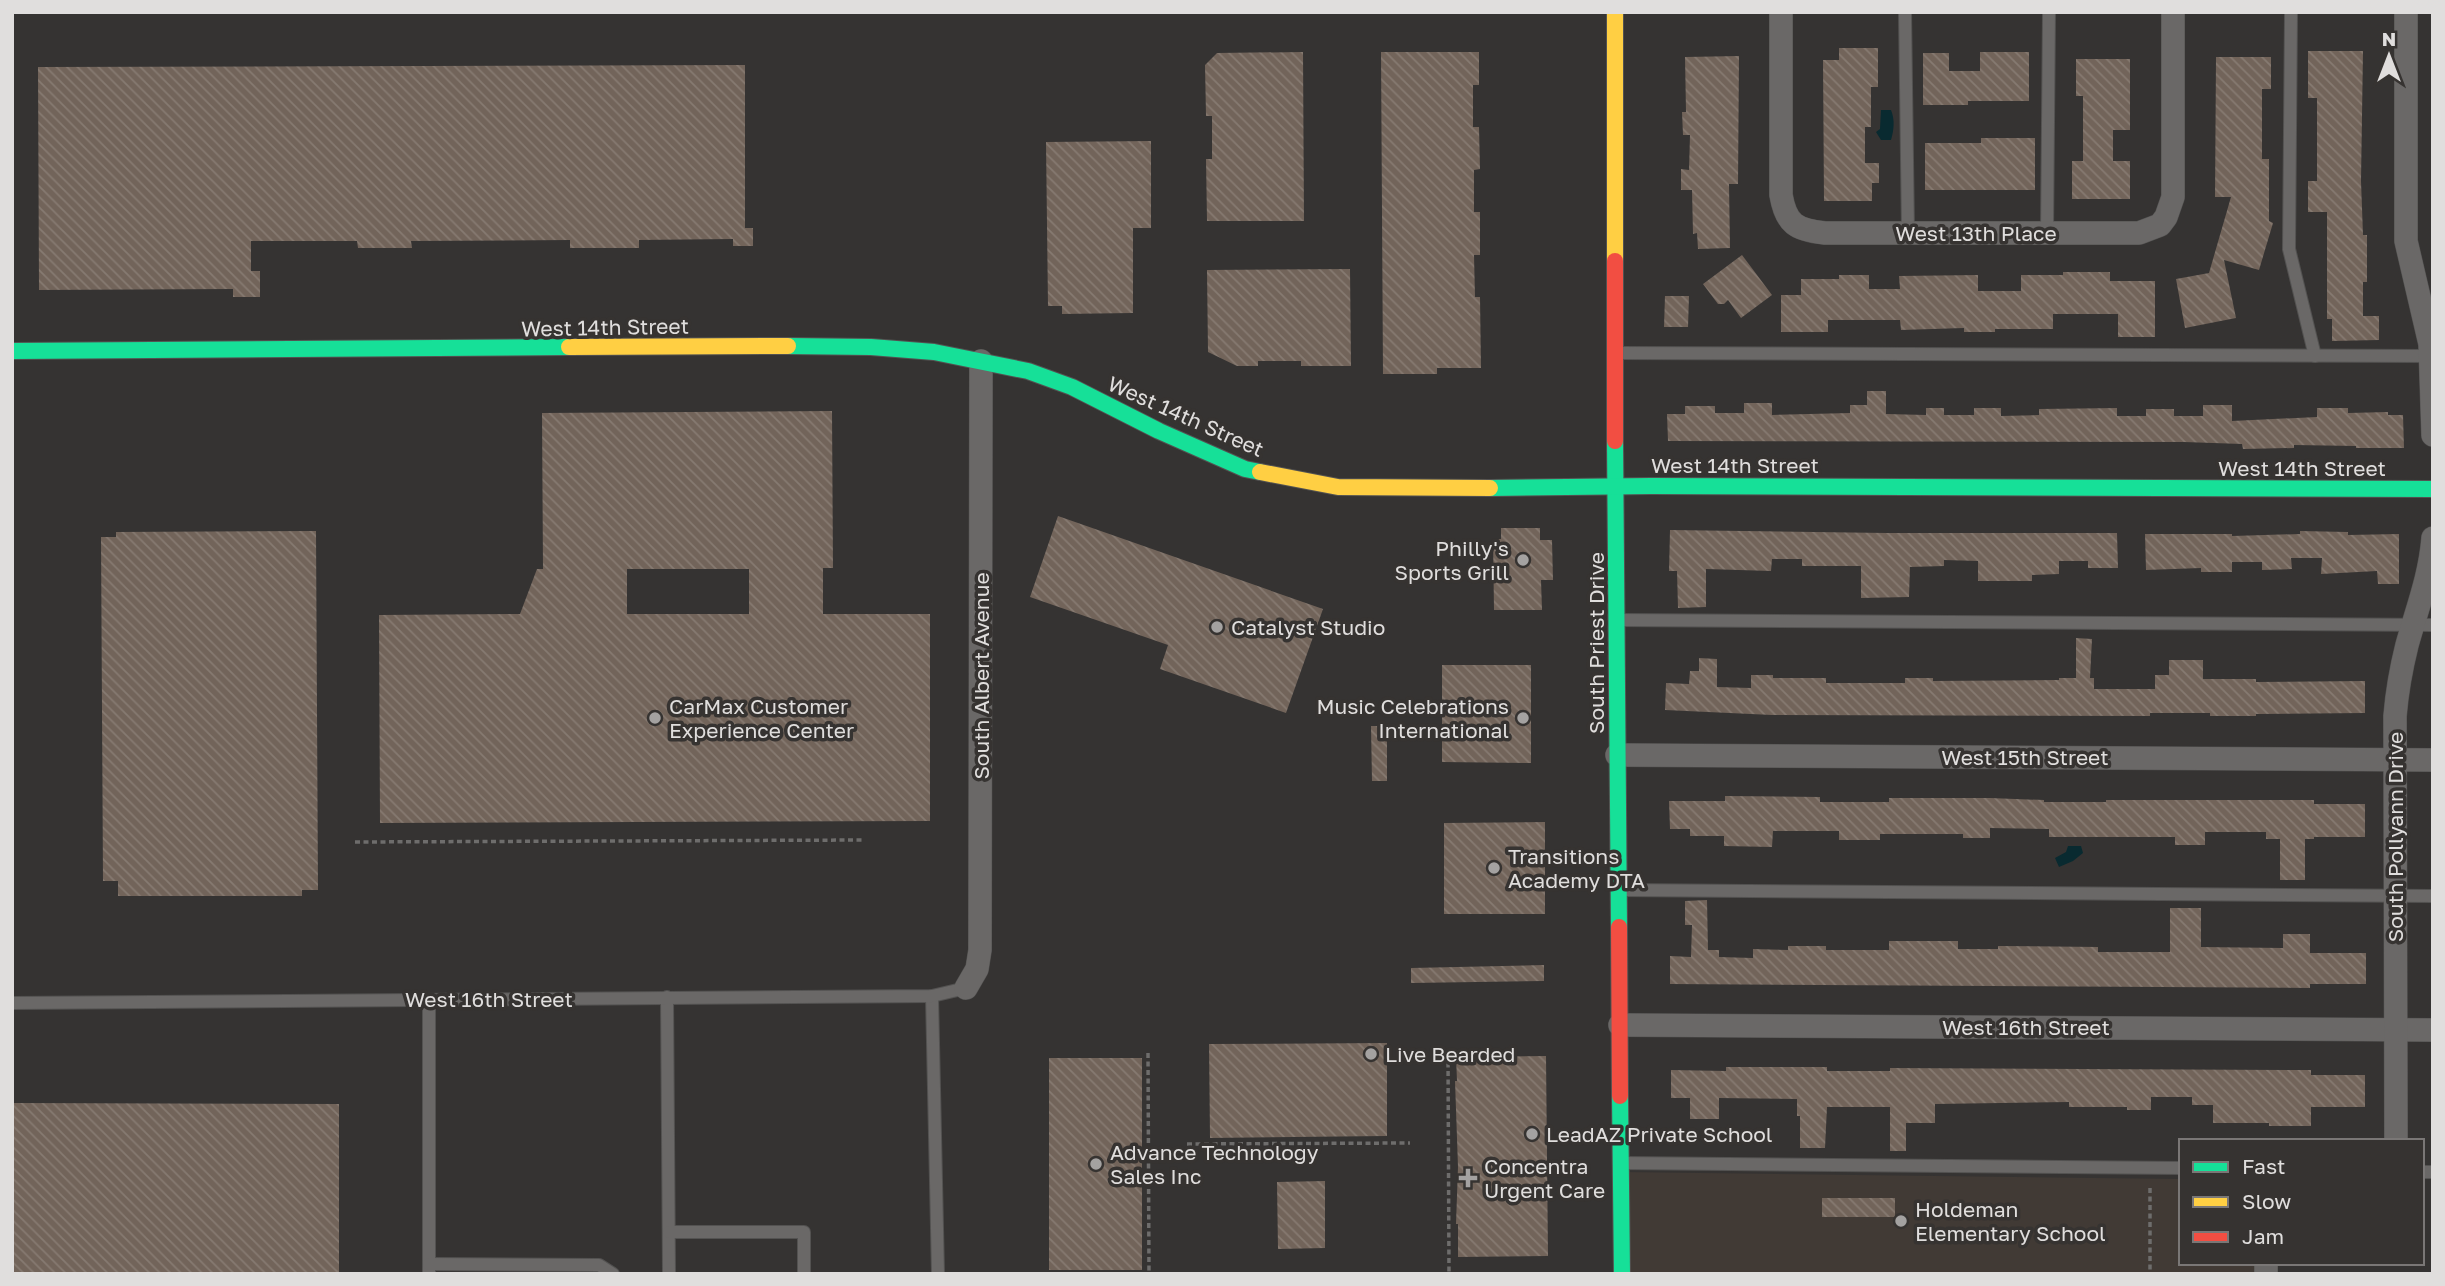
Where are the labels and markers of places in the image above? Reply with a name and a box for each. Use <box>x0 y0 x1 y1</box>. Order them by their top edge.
place label: Philly's Sports Grill <box>1395 535 1509 585</box>
marker: Philly's Sports Grill <box>1515 552 1531 568</box>
place label: Catalyst Studio <box>1231 614 1385 640</box>
marker: Catalyst Studio <box>1209 619 1225 635</box>
place label: CarMax Customer Experience Center <box>669 693 854 743</box>
place label: Music Celebrations International <box>1316 693 1509 743</box>
marker: CarMax Customer Experience Center <box>647 710 663 726</box>
marker: Music Celebrations International <box>1515 710 1531 726</box>
place label: Transitions Academy DTA <box>1508 843 1645 893</box>
marker: Transitions Academy DTA <box>1486 860 1502 876</box>
place label: Live Bearded <box>1385 1041 1515 1067</box>
marker: Live Bearded <box>1363 1046 1379 1062</box>
place label: LeadAZ Private School <box>1546 1121 1773 1147</box>
marker: LeadAZ Private School <box>1524 1126 1540 1142</box>
place label: Advance Technology Sales Inc <box>1110 1139 1319 1189</box>
place label: Concentra Urgent Care <box>1484 1153 1605 1203</box>
marker: Advance Technology Sales Inc <box>1088 1156 1104 1172</box>
marker: Concentra Urgent Care <box>1458 1168 1478 1188</box>
place label: Holdeman Elementary School <box>1915 1196 2106 1246</box>
marker: Holdeman Elementary School <box>1893 1213 1909 1229</box>

